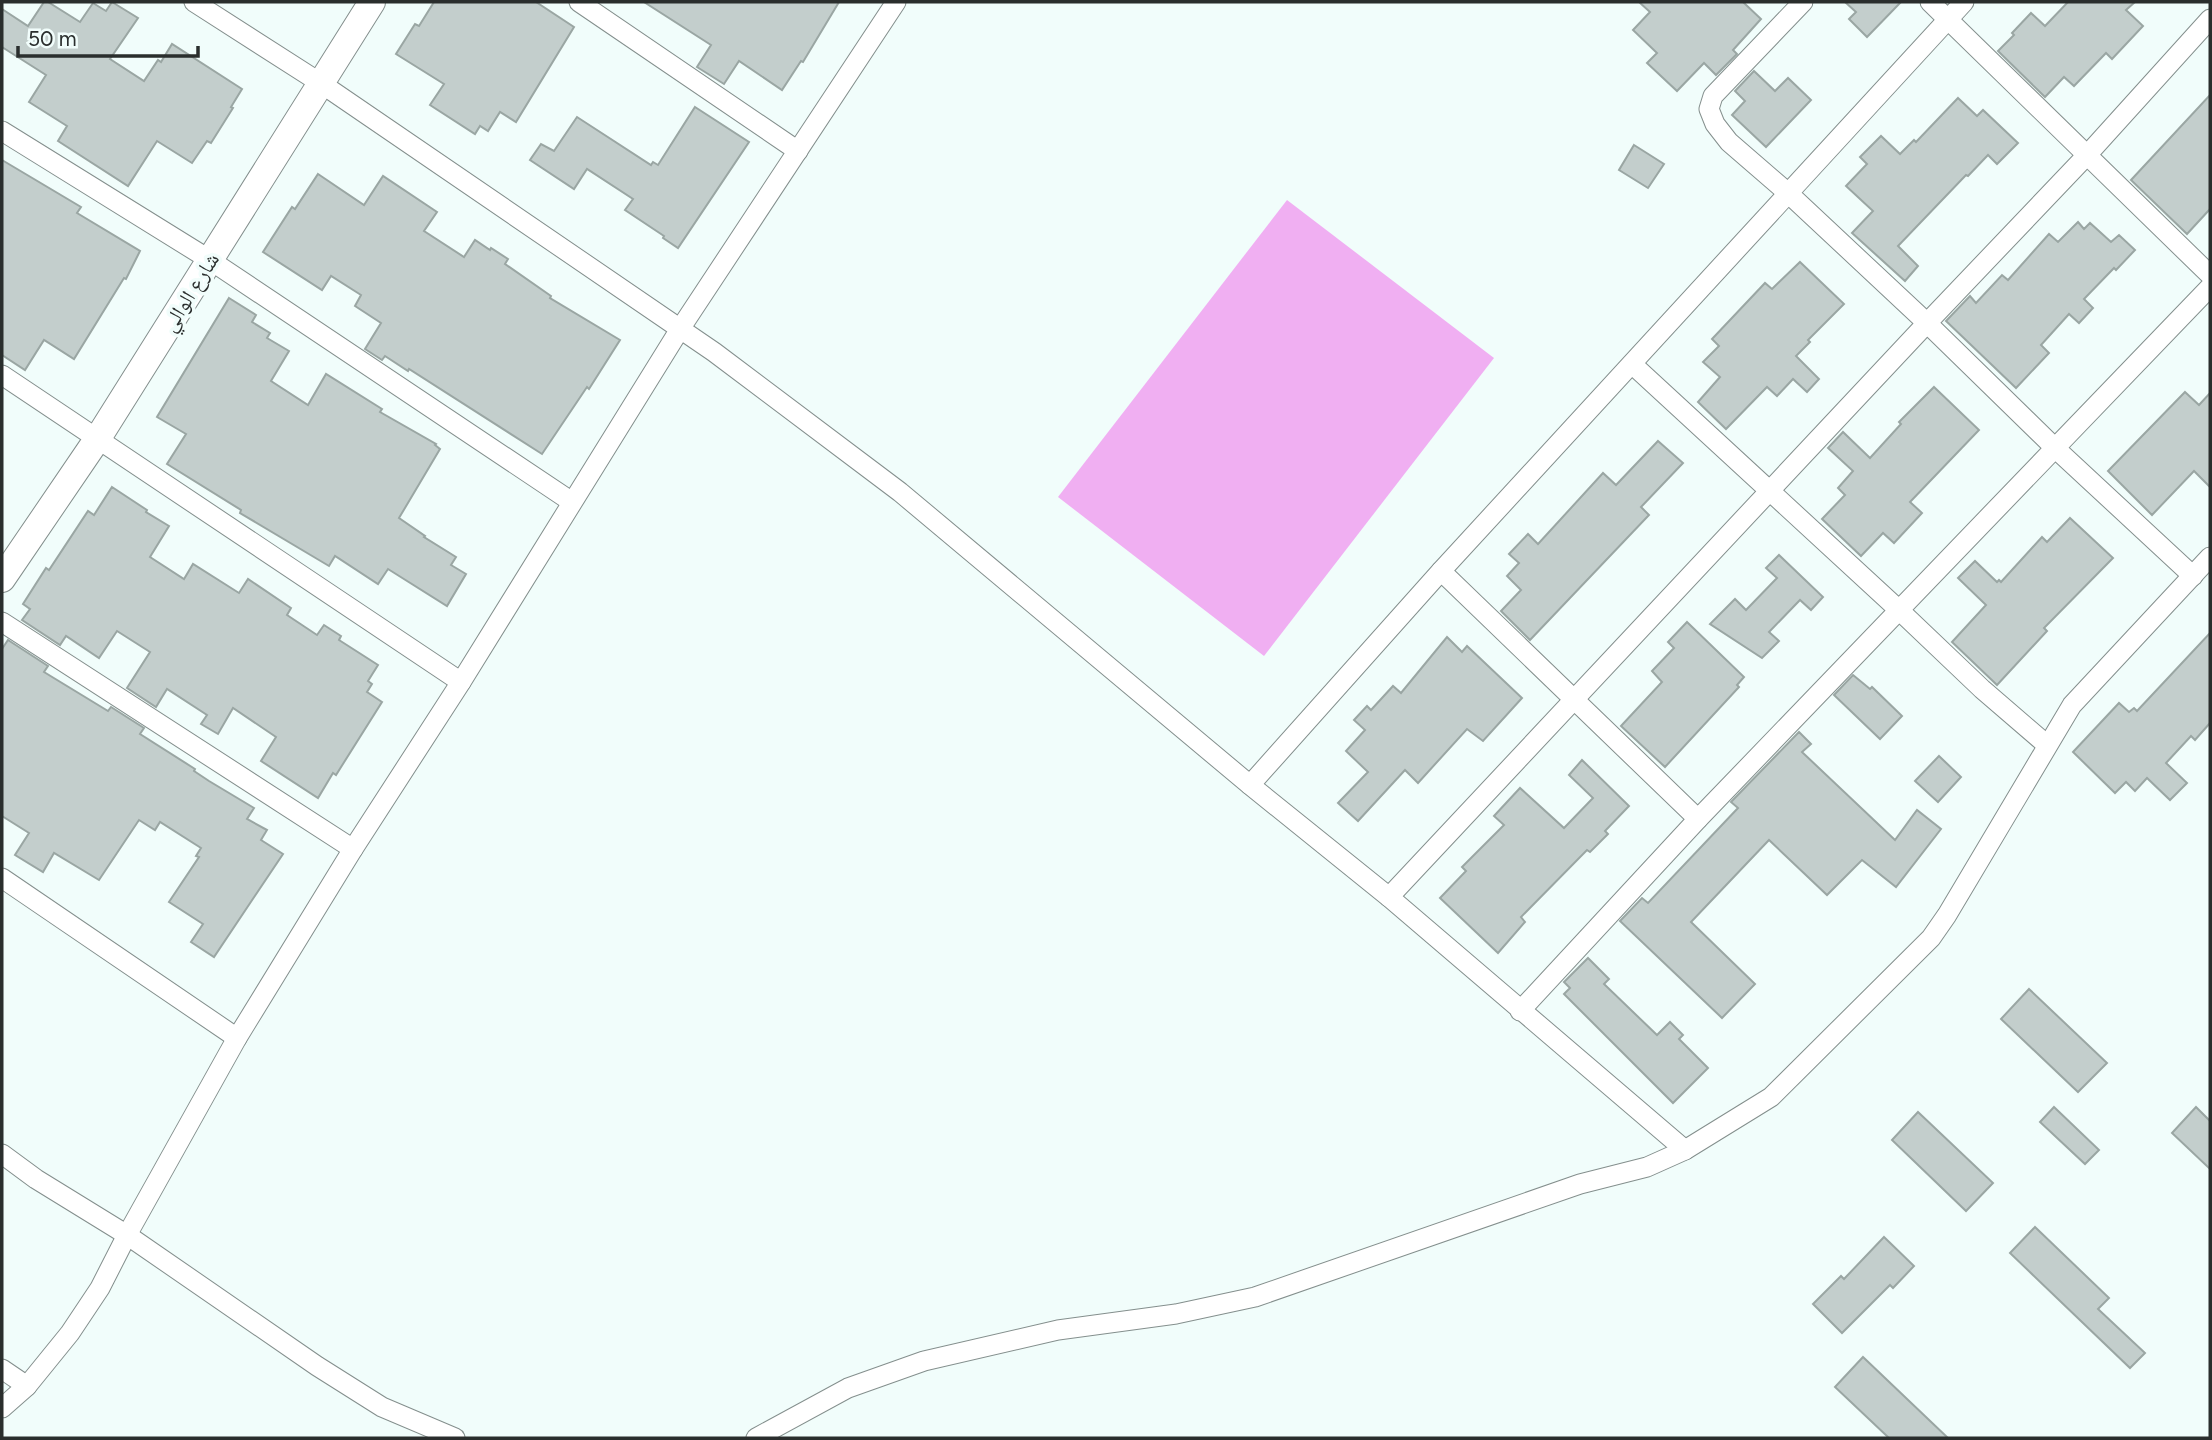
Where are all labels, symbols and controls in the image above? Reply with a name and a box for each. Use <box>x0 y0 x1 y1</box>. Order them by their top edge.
scale bar <box>18 14 198 58</box>
text: 50 m <box>28 26 77 51</box>
street label: شارع الوالي <box>156 248 228 338</box>

